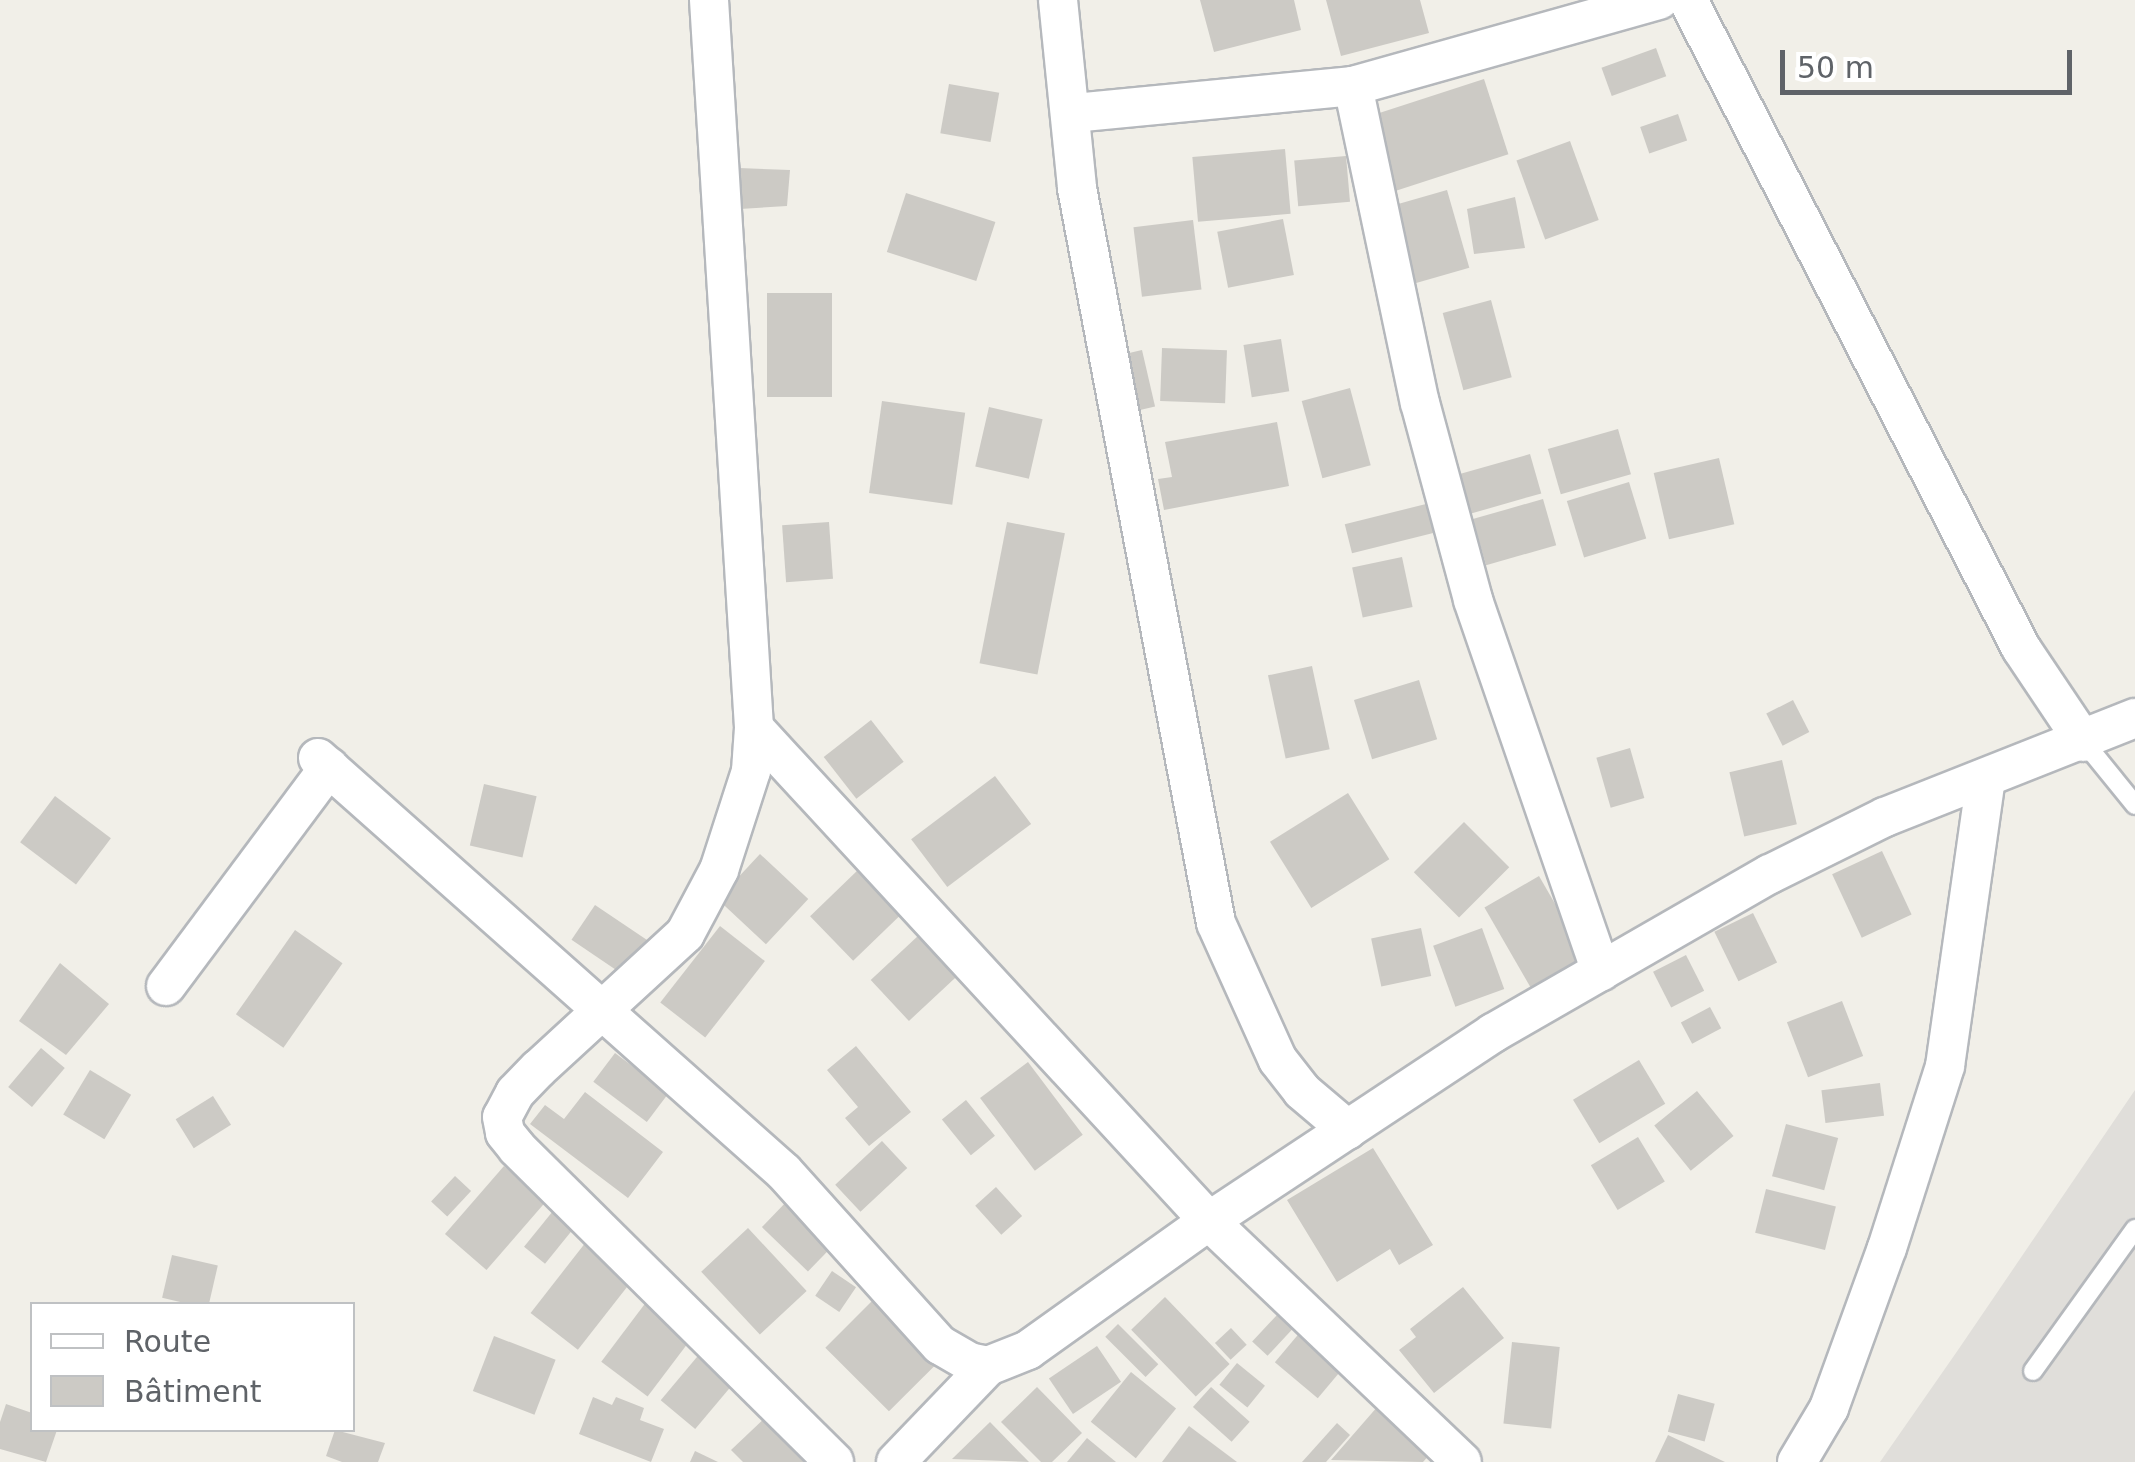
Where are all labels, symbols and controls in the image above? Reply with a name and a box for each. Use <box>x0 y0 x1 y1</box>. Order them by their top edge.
scale bar <box>1785 30 2078 92</box>
text: 50 m <box>1797 50 1874 85</box>
legend <box>30 1302 355 1432</box>
text: Route <box>124 1324 211 1359</box>
text: Bâtiment <box>124 1374 262 1409</box>

